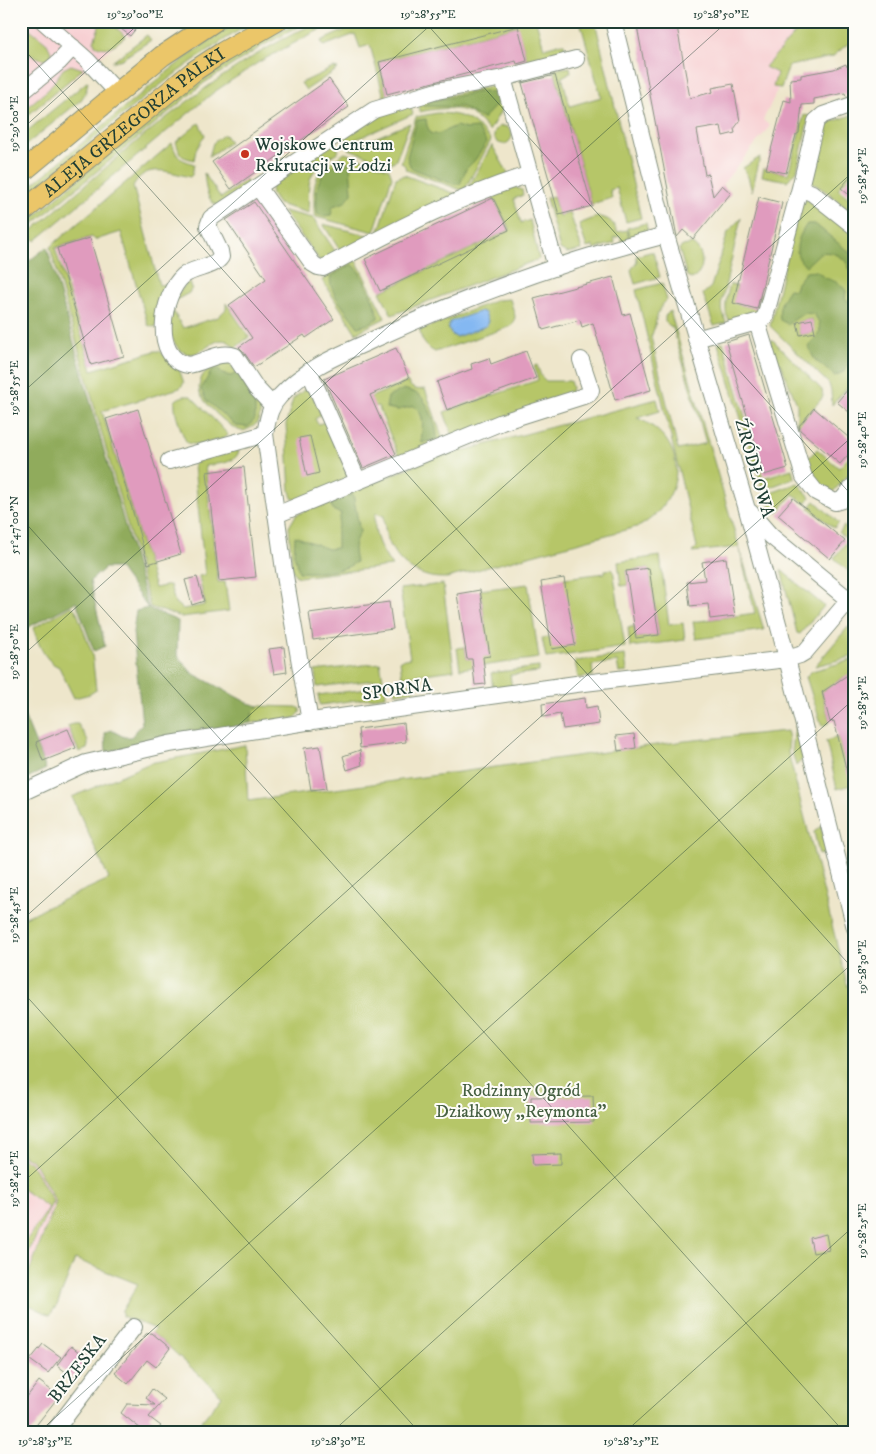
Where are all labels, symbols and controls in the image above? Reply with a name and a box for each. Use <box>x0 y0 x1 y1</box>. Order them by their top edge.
text: 19°29'00"E <box>107 7 164 22</box>
text: 19°28'55"E <box>400 7 456 22</box>
text: 19°28'50"E <box>693 7 750 22</box>
street label: ALEJA GRZEGORZA PALKI <box>39 44 230 202</box>
text: 19°29'00"E <box>7 95 22 152</box>
place label: Wojskowe Centrum Rekrutacji w Łodzi <box>254 134 393 177</box>
text: 19°28'45"E <box>855 147 870 204</box>
marker: Wojskowe Centrum Rekrutacji w Łodzi <box>239 148 251 160</box>
text: 19°28'55"E <box>7 360 22 416</box>
text: 19°28'40"E <box>855 411 870 469</box>
street label: ŹRÓDŁOWA <box>729 416 780 521</box>
text: 51°47'00"N <box>7 495 22 554</box>
text: 19°28'50"E <box>7 623 22 680</box>
street label: SPORNA <box>361 674 434 706</box>
text: 19°28'35"E <box>855 675 870 730</box>
text: 19°28'45"E <box>7 886 22 943</box>
text: 19°28'30"E <box>855 939 870 994</box>
park label: Rodzinny Ogród Działkowy „Reymonta” <box>435 1080 607 1123</box>
text: 19°28'40"E <box>7 1150 22 1208</box>
text: 19°28'25"E <box>855 1203 870 1259</box>
street label: BRZESKA <box>44 1329 112 1407</box>
text: 19°28'35"E <box>18 1434 73 1449</box>
text: 19°28'30"E <box>311 1434 366 1449</box>
text: 19°28'25"E <box>603 1434 659 1449</box>

